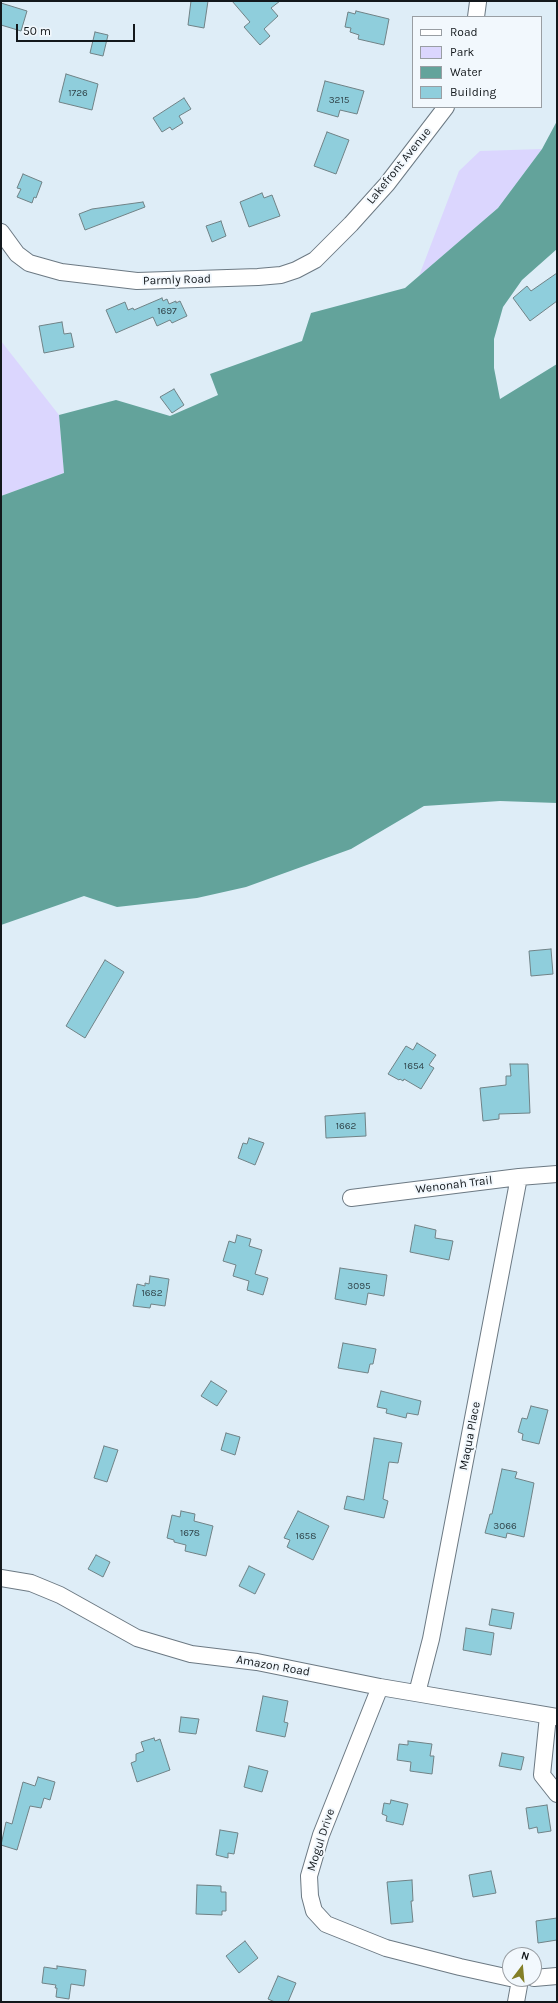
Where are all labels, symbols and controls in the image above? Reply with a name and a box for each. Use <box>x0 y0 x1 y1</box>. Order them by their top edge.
scale bar <box>18 16 137 42</box>
legend <box>412 16 542 108</box>
text: 50 m <box>23 24 51 38</box>
text: Road <box>450 25 478 39</box>
text: Park <box>450 45 474 59</box>
text: Water <box>450 65 482 79</box>
text: Building <box>450 85 496 99</box>
house number: 1726 <box>68 87 88 99</box>
house number: 3215 <box>329 94 349 106</box>
street label: Lakefront Avenue <box>364 125 434 207</box>
street label: Parmly Road <box>143 272 211 288</box>
house number: 1697 <box>157 305 177 317</box>
house number: 1654 <box>404 1060 424 1072</box>
house number: 1662 <box>336 1120 356 1132</box>
street label: Wenonah Trail <box>415 1173 493 1197</box>
house number: 3095 <box>347 1280 371 1292</box>
house number: 1682 <box>142 1287 162 1299</box>
street label: Maqua Place <box>456 1401 484 1471</box>
house number: 3066 <box>493 1520 517 1532</box>
house number: 1678 <box>180 1527 200 1539</box>
house number: 1658 <box>296 1530 316 1542</box>
street label: Amazon Road <box>235 1652 311 1680</box>
street label: Mogul Drive <box>304 1807 338 1873</box>
north arrow <box>502 1947 542 1987</box>
text: N <box>520 1949 531 1963</box>

